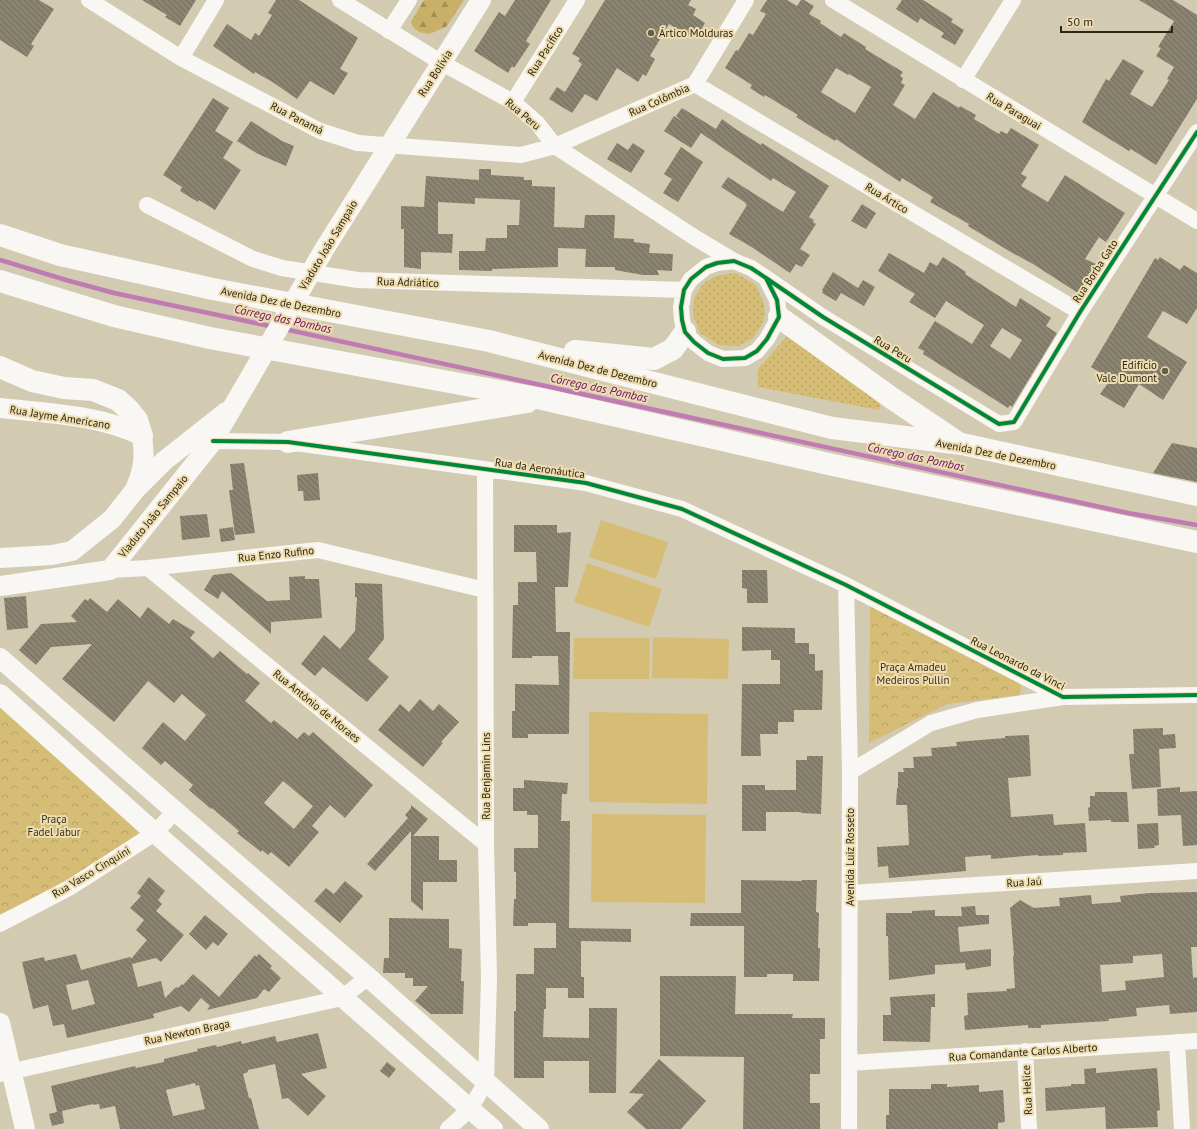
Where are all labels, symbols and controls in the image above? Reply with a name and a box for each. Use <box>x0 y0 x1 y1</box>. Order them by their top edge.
scale bar <box>1061 8 1172 34</box>
text: 50 m <box>1067 14 1093 29</box>
street label: Rua Pacífico <box>524 23 566 79</box>
place label: Ártico Molduras <box>659 26 734 40</box>
marker: Ártico Molduras <box>646 28 656 38</box>
street label: Rua Bolívia <box>415 47 455 99</box>
street label: Rua Colômbia <box>626 80 692 120</box>
street label: Rua Paraguai <box>984 89 1044 133</box>
street label: Rua Peru <box>502 95 544 133</box>
street label: Rua Panamá <box>268 99 326 137</box>
street label: Rua Ártico <box>863 180 911 216</box>
street label: Viaduto João Sampaio <box>295 197 361 294</box>
street label: Rua Borba Gato <box>1069 237 1121 305</box>
street label: Rua Adriático <box>377 274 439 290</box>
street label: Avenida Dez de Dezembro <box>220 283 342 321</box>
water label: Córrego das Pombas <box>233 301 333 336</box>
street label: Rua Peru <box>871 332 915 366</box>
street label: Avenida Dez de Dezembro <box>537 347 659 391</box>
place label: Edifício Vale Dumont <box>1095 358 1157 385</box>
marker: Edifício Vale Dumont <box>1160 366 1170 376</box>
water label: Córrego das Pombas <box>549 370 649 405</box>
street label: Rua Jayme Americano <box>9 402 111 432</box>
street label: Avenida Dez de Dezembro <box>935 435 1057 473</box>
water label: Córrego das Pombas <box>866 439 966 474</box>
street label: Rua da Aeronáutica <box>494 455 586 481</box>
street label: Viaduto João Sampaio <box>115 472 191 561</box>
street label: Rua Enzo Rufino <box>237 543 315 565</box>
street label: Rua Leonardo da Vinci <box>968 633 1068 693</box>
park label: Praça Amadeu Medeiros Pullin <box>876 660 950 687</box>
street label: Rua Antônio de Moraes <box>270 666 364 746</box>
street label: Rua Benjamin Lins <box>479 732 493 820</box>
street label: Avenida Luiz Rosseto <box>843 808 857 906</box>
park label: Praça Fadel Jabur <box>27 812 81 839</box>
street label: Rua Vasco Cinquini <box>49 843 133 901</box>
street label: Rua Jaú <box>1006 874 1042 890</box>
street label: Rua Newton Braga <box>143 1016 231 1048</box>
street label: Rua Comandante Carlos Alberto <box>948 1040 1098 1064</box>
street label: Rua Helice <box>1019 1064 1035 1115</box>

